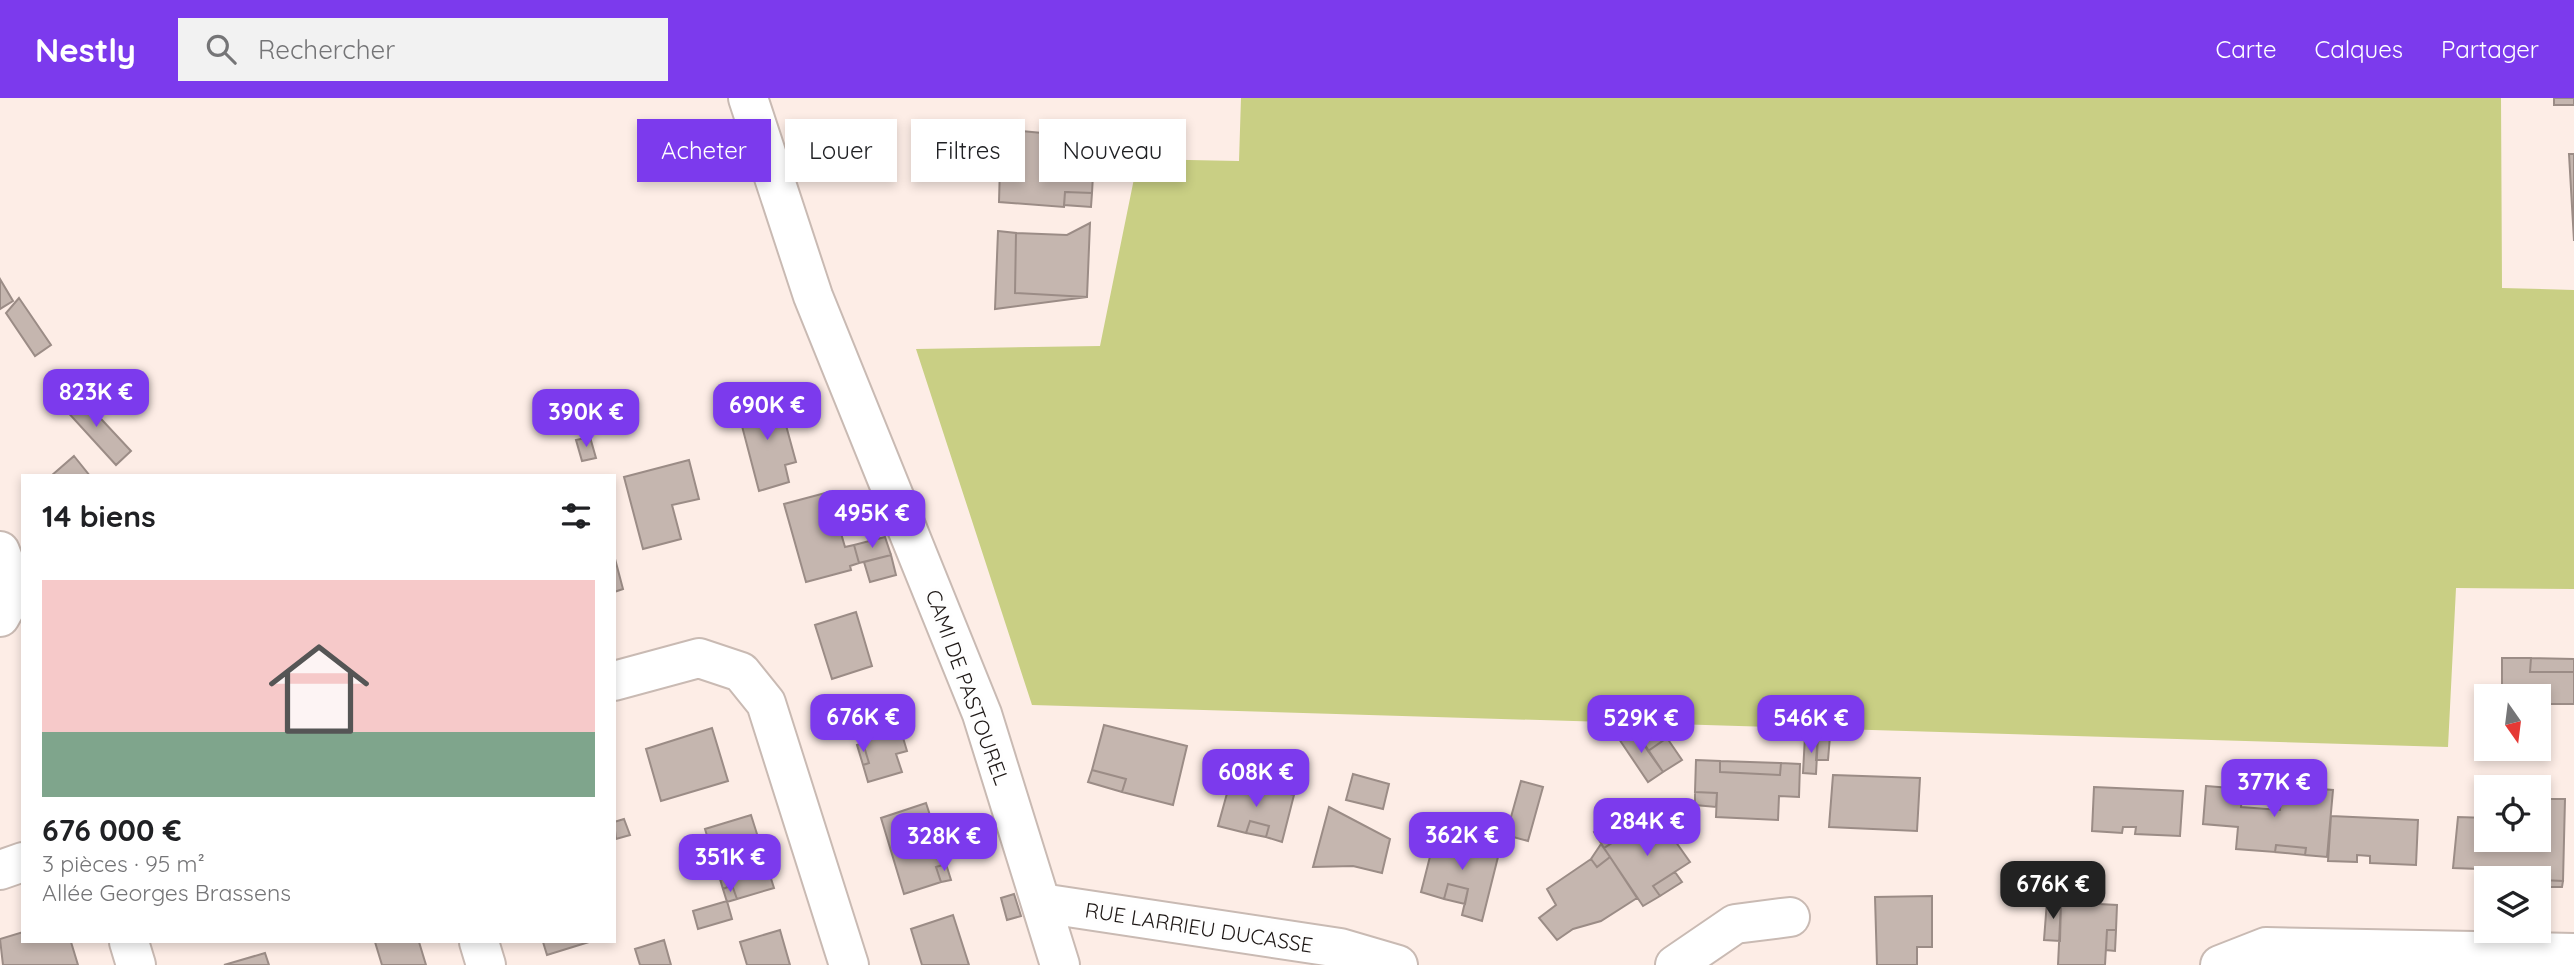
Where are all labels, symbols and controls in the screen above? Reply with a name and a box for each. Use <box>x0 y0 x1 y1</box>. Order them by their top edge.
search box <box>178 18 668 81</box>
text: Nestly <box>35 29 136 70</box>
icon: search <box>202 30 240 68</box>
text: Rechercher <box>258 33 395 66</box>
text: Carte <box>2215 34 2277 64</box>
text: Calques <box>2315 34 2403 64</box>
text: Partager <box>2441 34 2539 64</box>
chip: Acheter <box>637 119 771 182</box>
chip: Louer <box>785 119 897 182</box>
chip: Filtres <box>911 119 1025 182</box>
chip: Nouveau <box>1039 119 1186 182</box>
pin: 823K € <box>39 370 153 429</box>
text: 823K € <box>59 377 133 406</box>
pin: 690K € <box>710 382 824 442</box>
pin: 390K € <box>529 390 643 449</box>
text: 690K € <box>729 390 805 419</box>
text: 390K € <box>548 397 624 426</box>
pin: 495K € <box>815 490 929 550</box>
text: 14 biens <box>42 497 156 535</box>
icon: filters <box>557 497 595 535</box>
text: 495K € <box>834 498 910 527</box>
street label: CAMI DE PASTOUREL <box>921 586 1015 788</box>
icon: home <box>256 626 382 752</box>
north arrow <box>2474 684 2552 761</box>
map controls <box>2474 684 2551 943</box>
pin: 676K € <box>806 694 920 754</box>
pin: 529K € <box>1584 696 1698 755</box>
pin: 546K € <box>1754 696 1868 755</box>
text: 676K € <box>826 702 900 731</box>
text: 529K € <box>1603 703 1679 732</box>
text: 546K € <box>1773 703 1849 732</box>
pin: 608K € <box>1199 750 1313 809</box>
text: 608K € <box>1218 757 1294 786</box>
pin: 377K € <box>2217 760 2331 819</box>
text: 377K € <box>2237 767 2311 796</box>
button: locate <box>2474 775 2551 852</box>
pin: 284K € <box>1590 798 1704 858</box>
text: 284K € <box>1609 806 1685 835</box>
text: 676 000 € <box>42 811 182 849</box>
pin: 362K € <box>1405 812 1519 872</box>
pin: 328K € <box>887 814 1001 873</box>
text: 362K € <box>1425 820 1499 849</box>
text: 328K € <box>907 821 981 850</box>
pin: 351K € <box>673 834 787 894</box>
text: 351K € <box>695 842 765 871</box>
text: 3 pièces · 95 m² <box>42 849 205 878</box>
pin: 676K € <box>1996 862 2110 921</box>
button: layers <box>2474 866 2551 943</box>
text: 676K € <box>2016 869 2090 898</box>
text: Allée Georges Brassens <box>42 878 291 907</box>
street label: RUE LARRIEU DUCASSE <box>1083 896 1315 958</box>

